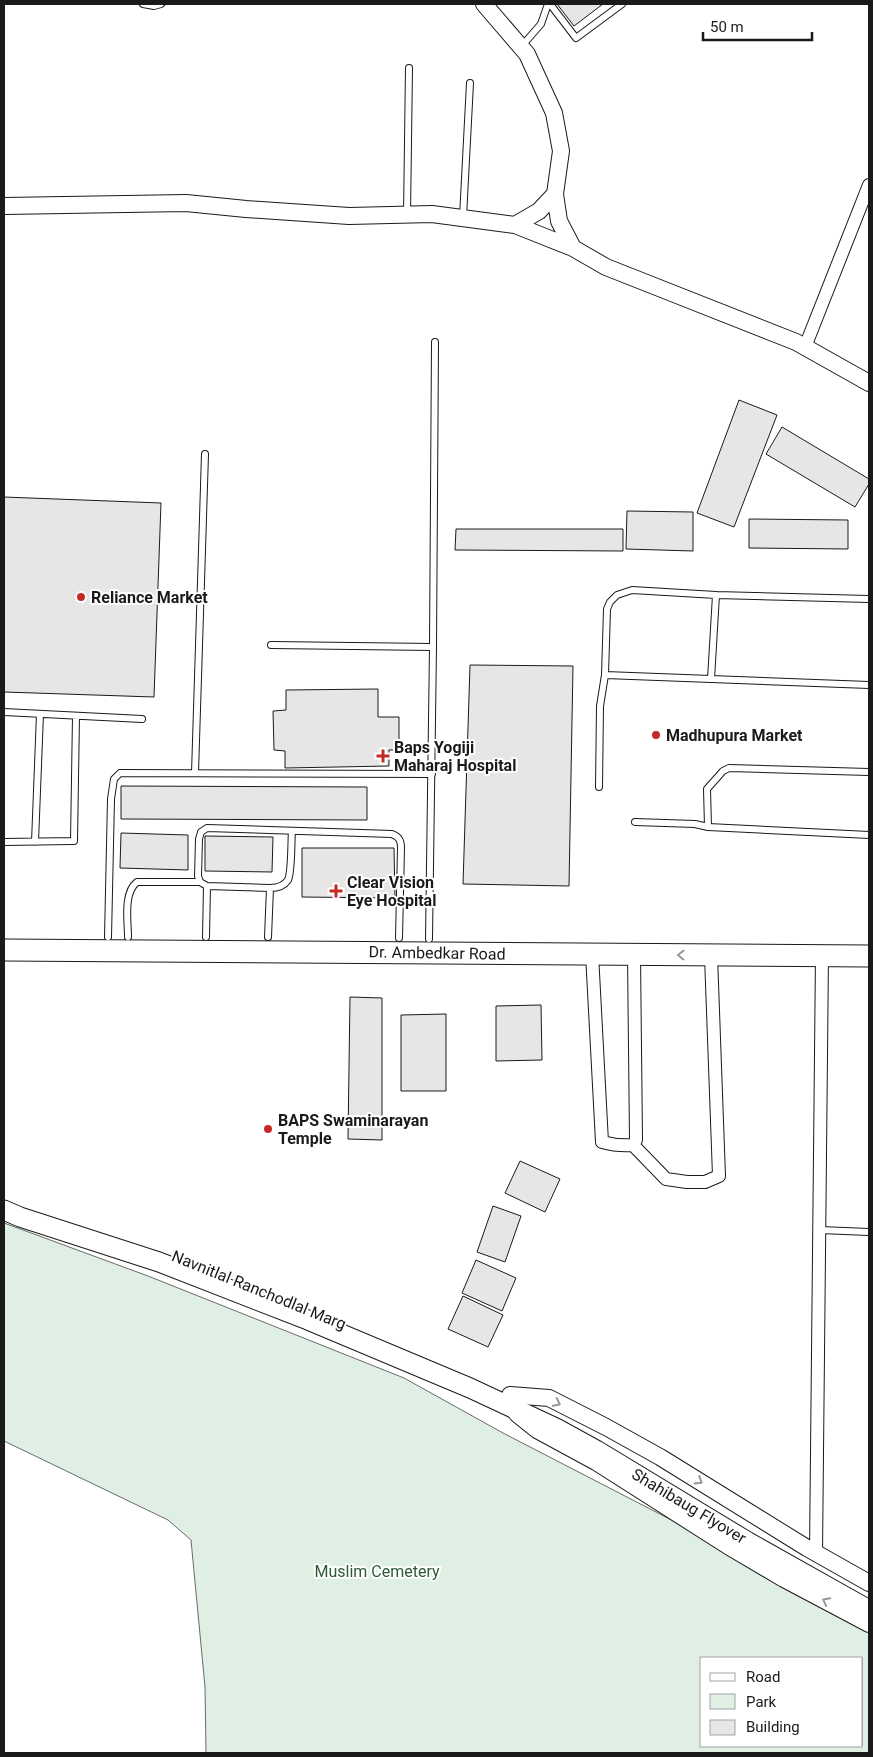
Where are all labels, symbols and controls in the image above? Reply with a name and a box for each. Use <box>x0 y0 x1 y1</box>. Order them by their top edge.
scale bar <box>703 10 812 42</box>
text: 50 m <box>710 18 744 36</box>
place label: Reliance Market <box>91 588 208 607</box>
marker: Reliance Market <box>75 591 87 603</box>
place label: Madhupura Market <box>666 726 803 745</box>
marker: Madhupura Market <box>650 729 662 741</box>
place label: Baps Yogiji Maharaj Hospital <box>394 738 516 775</box>
marker: Baps Yogiji Maharaj Hospital <box>376 749 390 763</box>
place label: Clear Vision Eye Hospital <box>347 873 436 910</box>
marker: Clear Vision Eye Hospital <box>329 884 343 898</box>
street label: Dr. Ambedkar Road <box>368 942 506 964</box>
one-way arrow <box>676 950 684 960</box>
place label: BAPS Swaminarayan Temple <box>278 1111 428 1148</box>
marker: BAPS Swaminarayan Temple <box>262 1123 274 1135</box>
street label: Navnitlal Ranchodlal Marg <box>169 1246 349 1334</box>
one-way arrow <box>552 1397 561 1407</box>
street label: Shahibaug Flyover <box>628 1464 750 1548</box>
one-way arrow <box>694 1475 703 1485</box>
park label: Muslim Cemetery <box>314 1562 440 1581</box>
one-way arrow <box>822 1597 831 1607</box>
legend <box>700 1657 863 1747</box>
text: Road <box>746 1668 780 1686</box>
text: Park <box>746 1693 777 1711</box>
text: Building <box>746 1718 800 1736</box>

